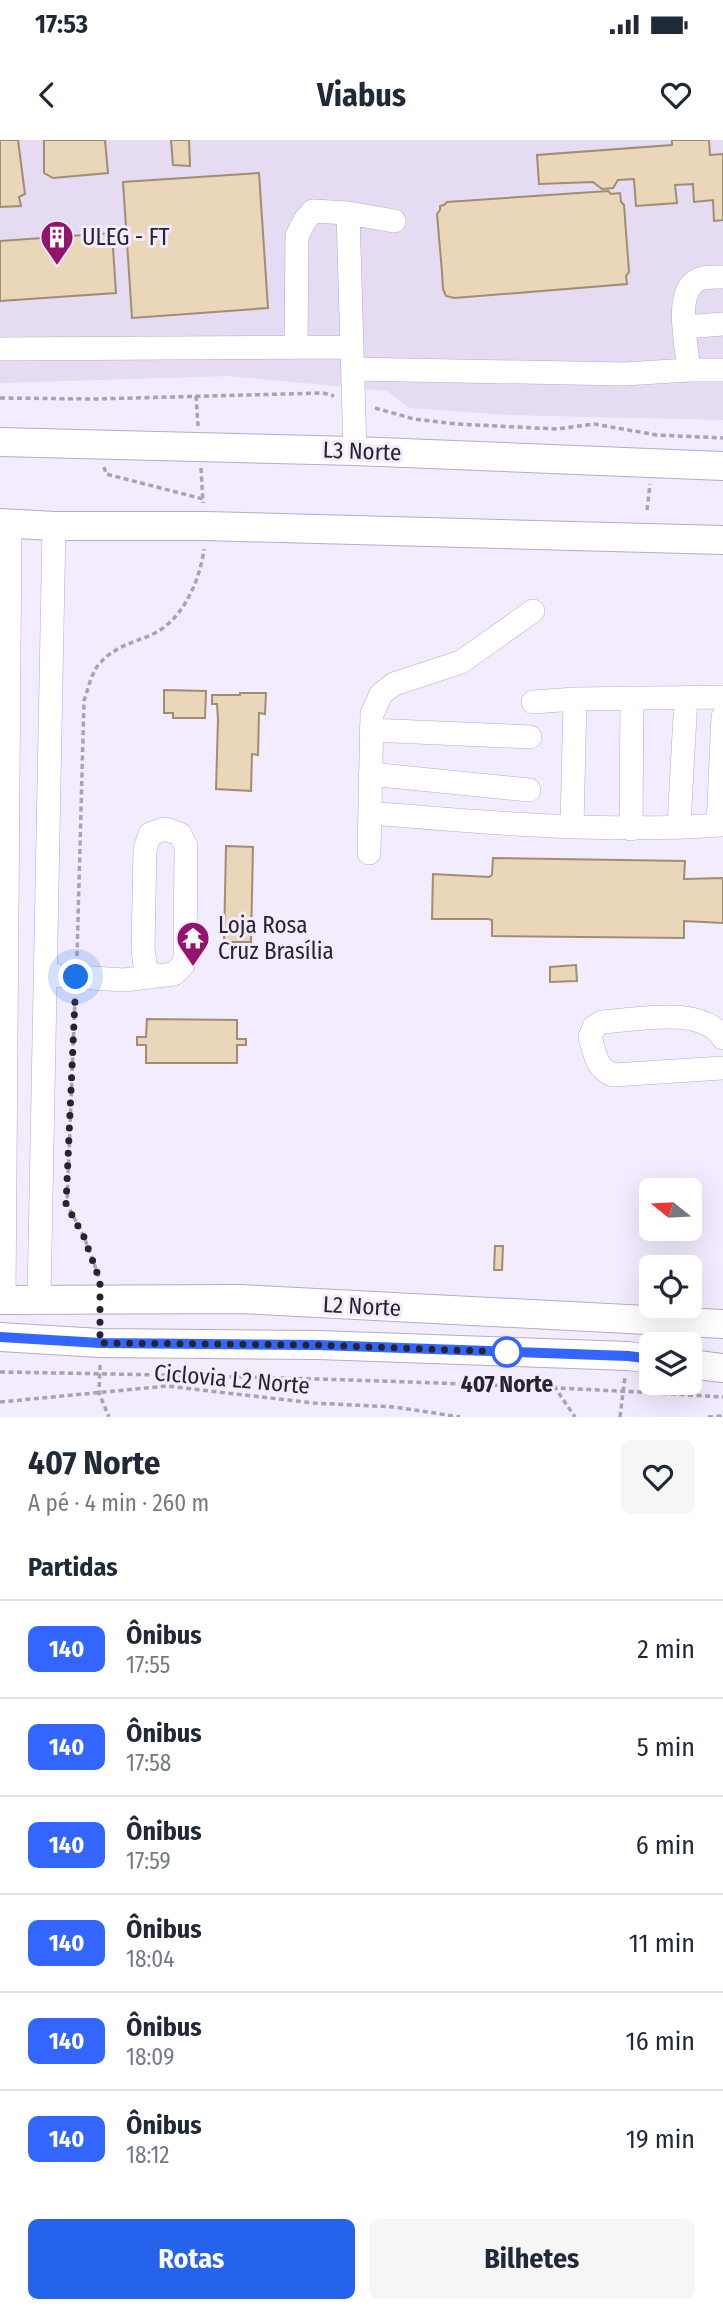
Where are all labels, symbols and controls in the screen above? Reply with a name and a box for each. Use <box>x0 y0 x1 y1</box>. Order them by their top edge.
text: 17:53 <box>35 9 88 40</box>
icon: back <box>28 76 66 114</box>
text: Viabus <box>317 76 406 114</box>
icon: heart <box>657 76 695 114</box>
building icon: ULEG - FT <box>38 218 76 267</box>
place label: ULEG - FT <box>82 223 170 251</box>
street label: L3 Norte <box>322 436 402 466</box>
place label: Loja Rosa Cruz Brasília <box>218 911 334 965</box>
temple icon: Loja Rosa Cruz Brasília <box>174 919 212 968</box>
your location <box>58 959 93 994</box>
north arrow <box>639 1178 702 1241</box>
map controls <box>639 1178 702 1395</box>
button: locate <box>639 1255 702 1318</box>
street label: L2 Norte <box>322 1290 402 1322</box>
button: layers <box>639 1332 702 1395</box>
marker: 407 Norte <box>492 1337 522 1367</box>
street label: Ciclovia L2 Norte <box>153 1358 311 1400</box>
place label: 407 Norte <box>461 1370 554 1398</box>
button: heart <box>621 1440 695 1514</box>
text: 407 Norte <box>28 1443 161 1483</box>
text: A pé · 4 min · 260 m <box>28 1489 209 1517</box>
text: Partidas <box>28 1552 118 1583</box>
text: Ônibus <box>126 1620 202 1651</box>
text: 2 min <box>637 1634 695 1665</box>
text: 140 <box>49 1635 84 1663</box>
text: 17:55 <box>126 1651 170 1679</box>
text: Ônibus <box>126 1718 202 1749</box>
text: 5 min <box>637 1732 695 1763</box>
text: 140 <box>49 1733 84 1761</box>
text: 17:58 <box>126 1749 171 1777</box>
text: Ônibus <box>126 1816 202 1847</box>
text: 6 min <box>636 1830 695 1861</box>
text: 140 <box>49 1831 84 1859</box>
text: 17:59 <box>126 1847 171 1875</box>
text: Ônibus <box>126 1914 202 1945</box>
text: 11 min <box>629 1928 695 1959</box>
text: 140 <box>49 1929 84 1957</box>
text: 18:04 <box>126 1945 174 1973</box>
text: Ônibus <box>126 2012 202 2043</box>
text: 16 min <box>626 2026 695 2057</box>
text: 140 <box>49 2027 84 2055</box>
text: 18:09 <box>126 2043 174 2071</box>
text: Ônibus <box>126 2110 202 2141</box>
text: 19 min <box>626 2124 695 2155</box>
text: 140 <box>49 2125 84 2153</box>
text: 18:12 <box>126 2141 170 2169</box>
button: Rotas <box>28 2219 355 2299</box>
button: Bilhetes <box>369 2219 695 2299</box>

